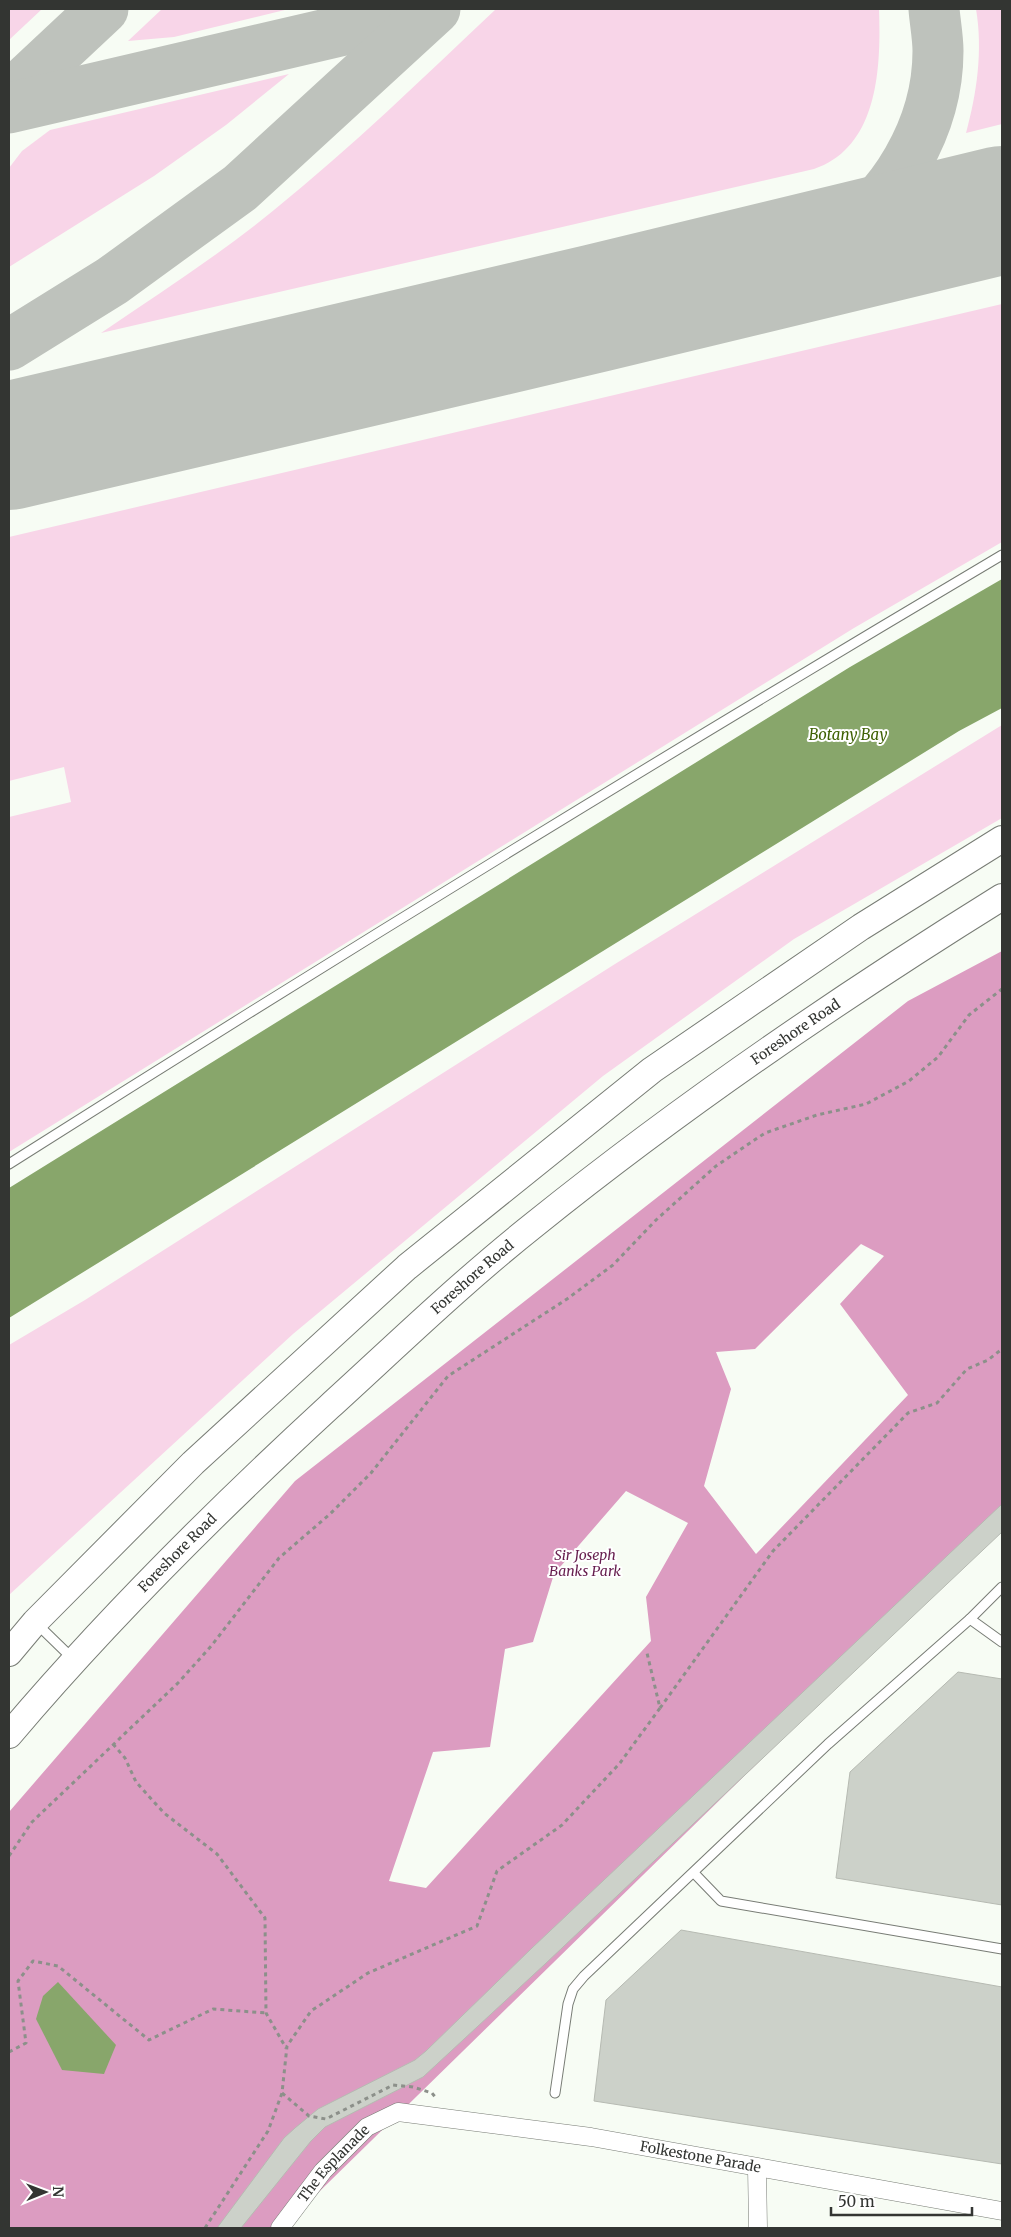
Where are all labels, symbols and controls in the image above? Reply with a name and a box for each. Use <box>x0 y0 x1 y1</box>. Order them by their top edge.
water label: Botany Bay <box>809 725 887 744</box>
street label: Foreshore Road <box>747 995 844 1069</box>
street label: Foreshore Road <box>427 1236 518 1318</box>
street label: Foreshore Road <box>134 1509 221 1596</box>
park label: Sir Joseph Banks Park <box>549 1546 621 1580</box>
street label: The Esplanade <box>294 2121 373 2206</box>
street label: Folkestone Parade <box>639 2137 762 2176</box>
north arrow <box>20 2167 70 2217</box>
scale bar <box>831 2184 972 2216</box>
text: N <box>49 2186 67 2197</box>
text: 50 m <box>838 2192 875 2211</box>

